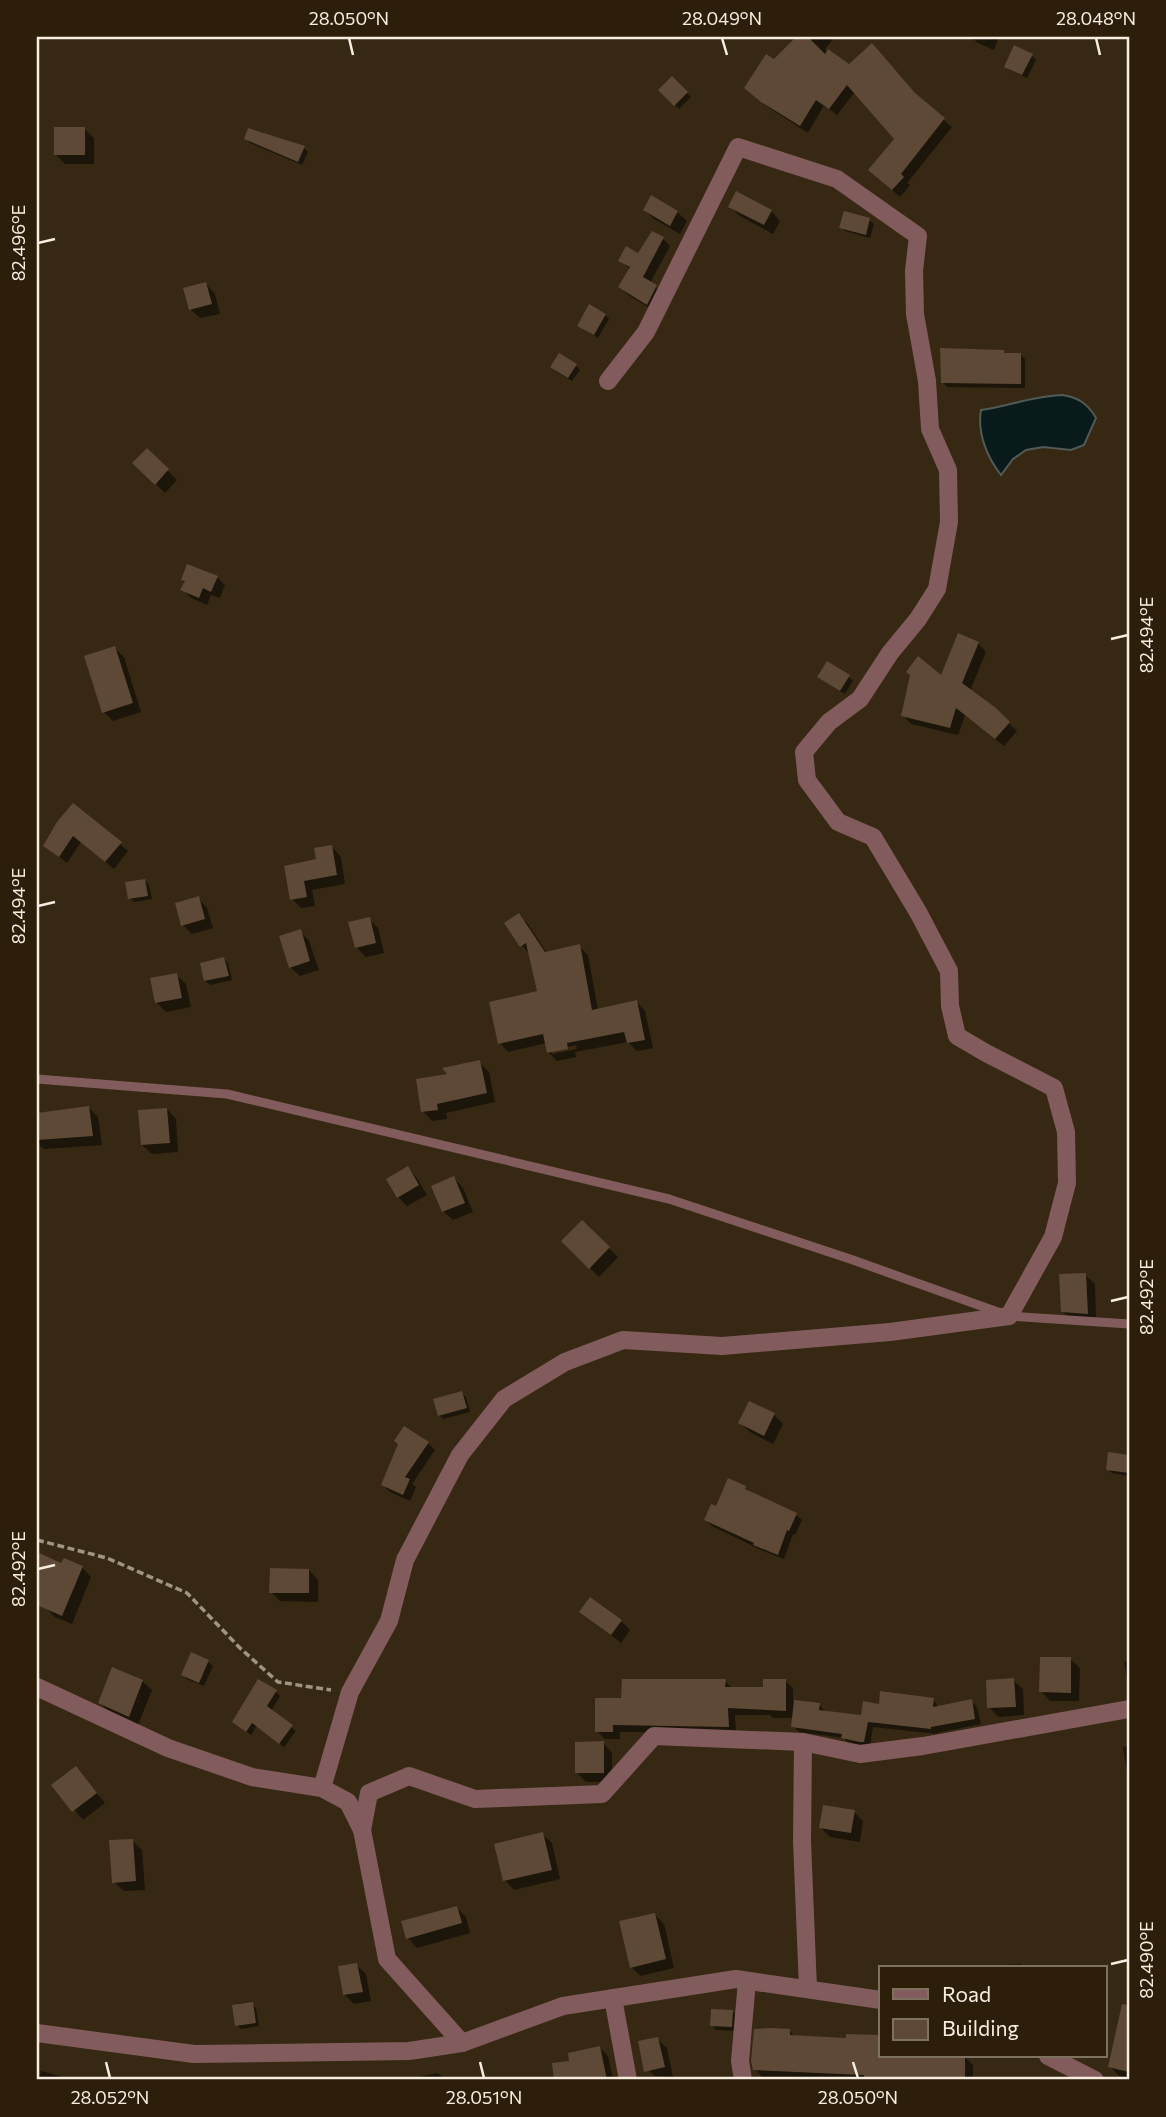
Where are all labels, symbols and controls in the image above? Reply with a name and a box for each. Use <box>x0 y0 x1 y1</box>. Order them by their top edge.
text: 28.050°N <box>309 7 389 29</box>
text: 28.049°N <box>682 7 762 29</box>
text: 28.048°N <box>1056 7 1136 29</box>
text: 82.496°E <box>7 205 29 281</box>
text: 82.494°E <box>1135 597 1157 673</box>
text: 82.494°E <box>7 868 29 944</box>
text: 82.492°E <box>1135 1259 1157 1335</box>
text: 82.492°E <box>7 1531 29 1607</box>
text: 82.490°E <box>1135 1921 1157 1999</box>
legend <box>879 1966 1106 2058</box>
text: Road <box>942 1981 991 2006</box>
text: Building <box>942 2015 1019 2040</box>
text: 28.052°N <box>71 2086 149 2108</box>
text: 28.051°N <box>446 2086 522 2108</box>
text: 28.050°N <box>818 2086 898 2108</box>

